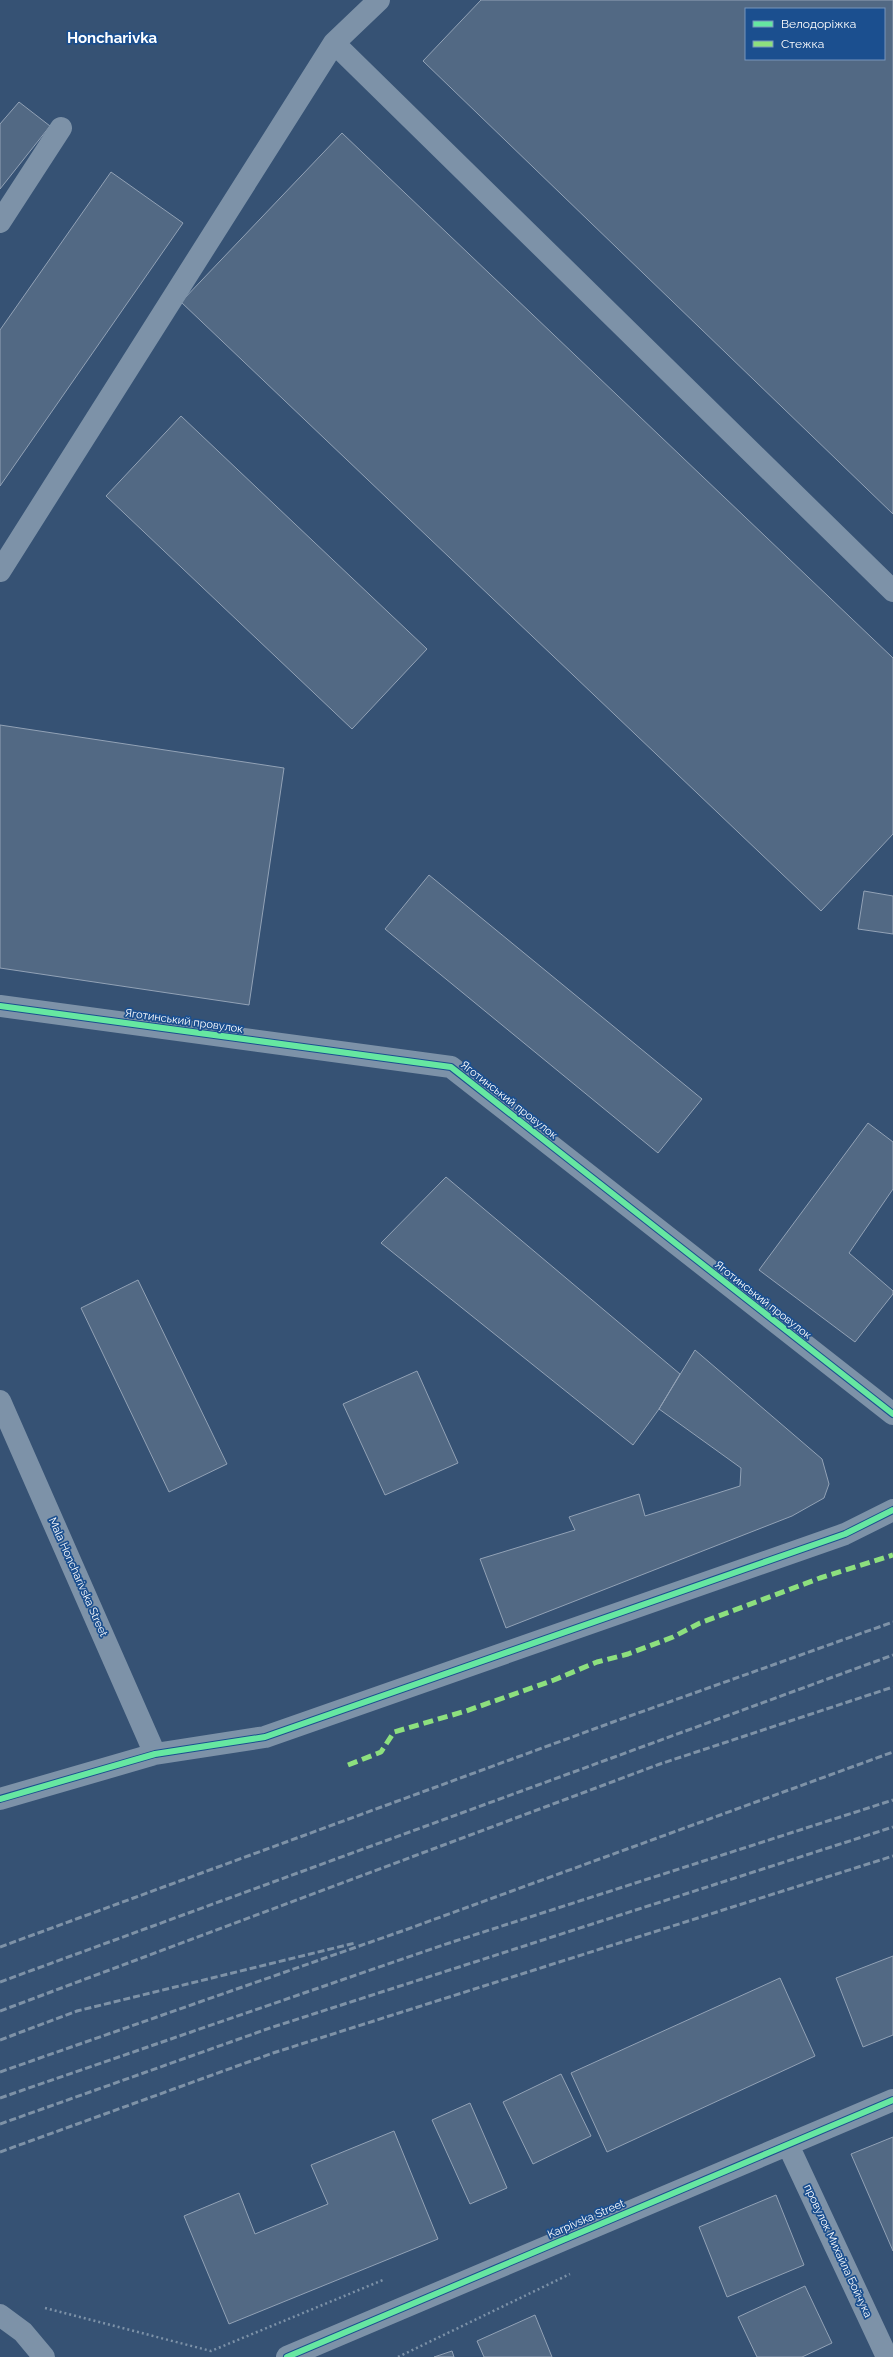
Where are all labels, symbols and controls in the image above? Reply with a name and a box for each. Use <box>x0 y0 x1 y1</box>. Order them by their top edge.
legend <box>745 8 885 60</box>
text: Велодоріжка <box>781 17 856 31</box>
district label: Honcharivka <box>67 29 157 47</box>
text: Стежка <box>781 37 824 51</box>
street label: Яготинський провулок <box>124 1006 244 1036</box>
street label: Яготинський провулок <box>458 1058 560 1142</box>
street label: Яготинський провулок <box>712 1258 814 1342</box>
street label: Mala Honcharivska Street <box>46 1515 110 1639</box>
street label: провулок Михайла Бойчука <box>801 2182 875 2320</box>
street label: Karpivska Street <box>546 2197 627 2241</box>

